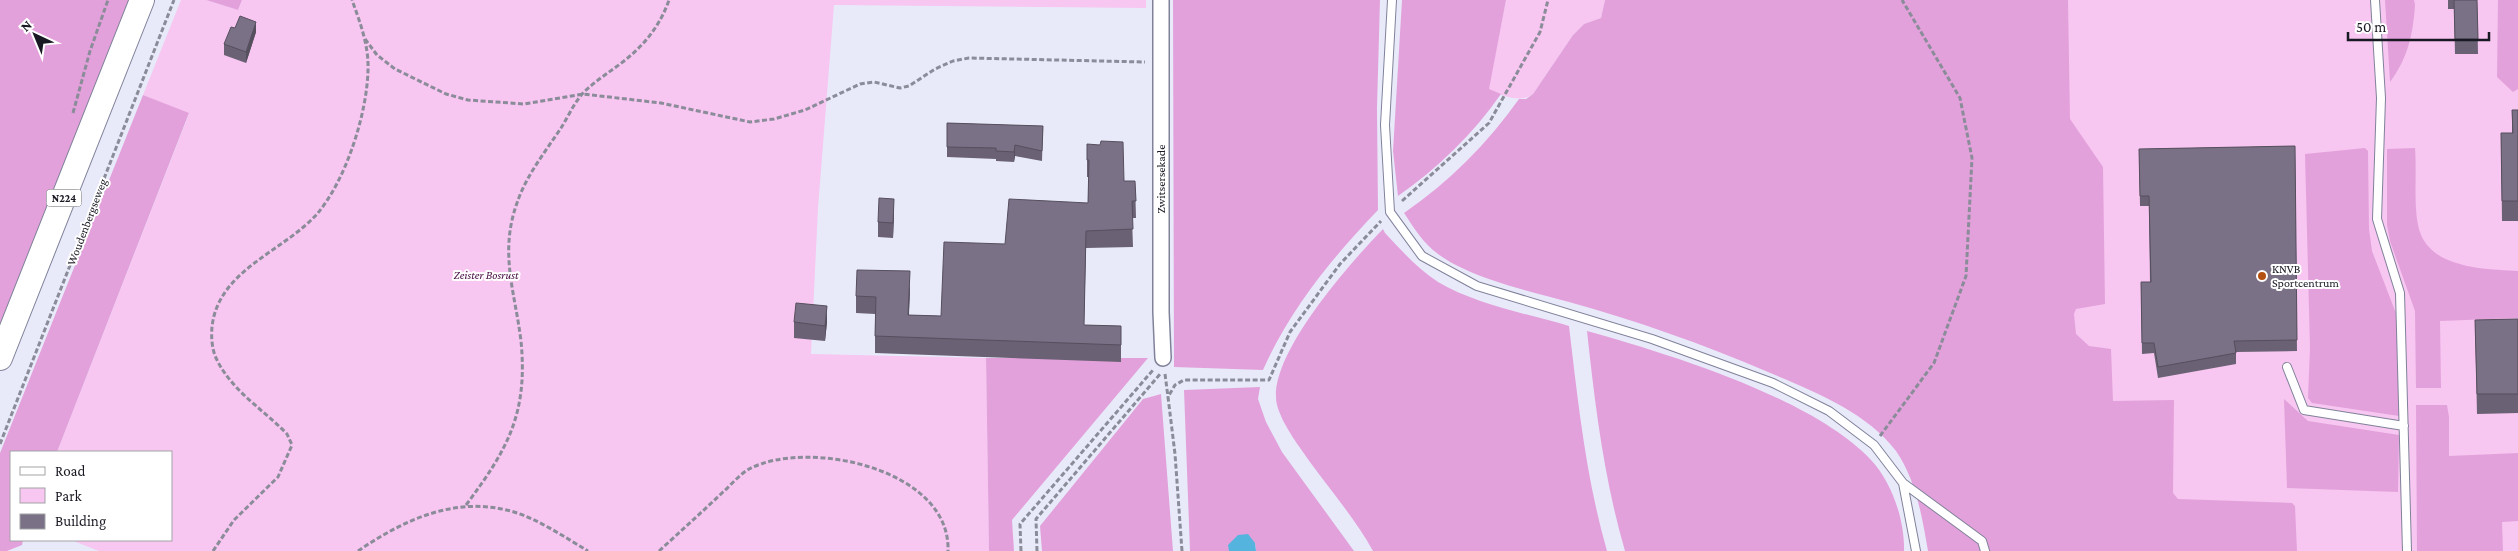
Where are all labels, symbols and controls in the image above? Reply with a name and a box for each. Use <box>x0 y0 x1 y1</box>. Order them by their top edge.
north arrow <box>10 10 60 60</box>
scale bar <box>2348 10 2489 42</box>
text: N <box>17 16 35 35</box>
text: 50 m <box>2356 19 2386 35</box>
street label: Zwitsersekade <box>1154 145 1168 213</box>
street label: Woudenbergseweg <box>64 176 110 267</box>
road number: N224 <box>46 190 82 207</box>
place label: KNVB Sportcentrum <box>2272 262 2339 290</box>
park label: Zeister Bosrust <box>453 268 519 282</box>
marker: KNVB Sportcentrum <box>2256 270 2268 282</box>
legend <box>10 451 172 541</box>
text: Road <box>55 463 86 479</box>
text: Park <box>55 488 82 504</box>
text: Building <box>55 513 106 530</box>

